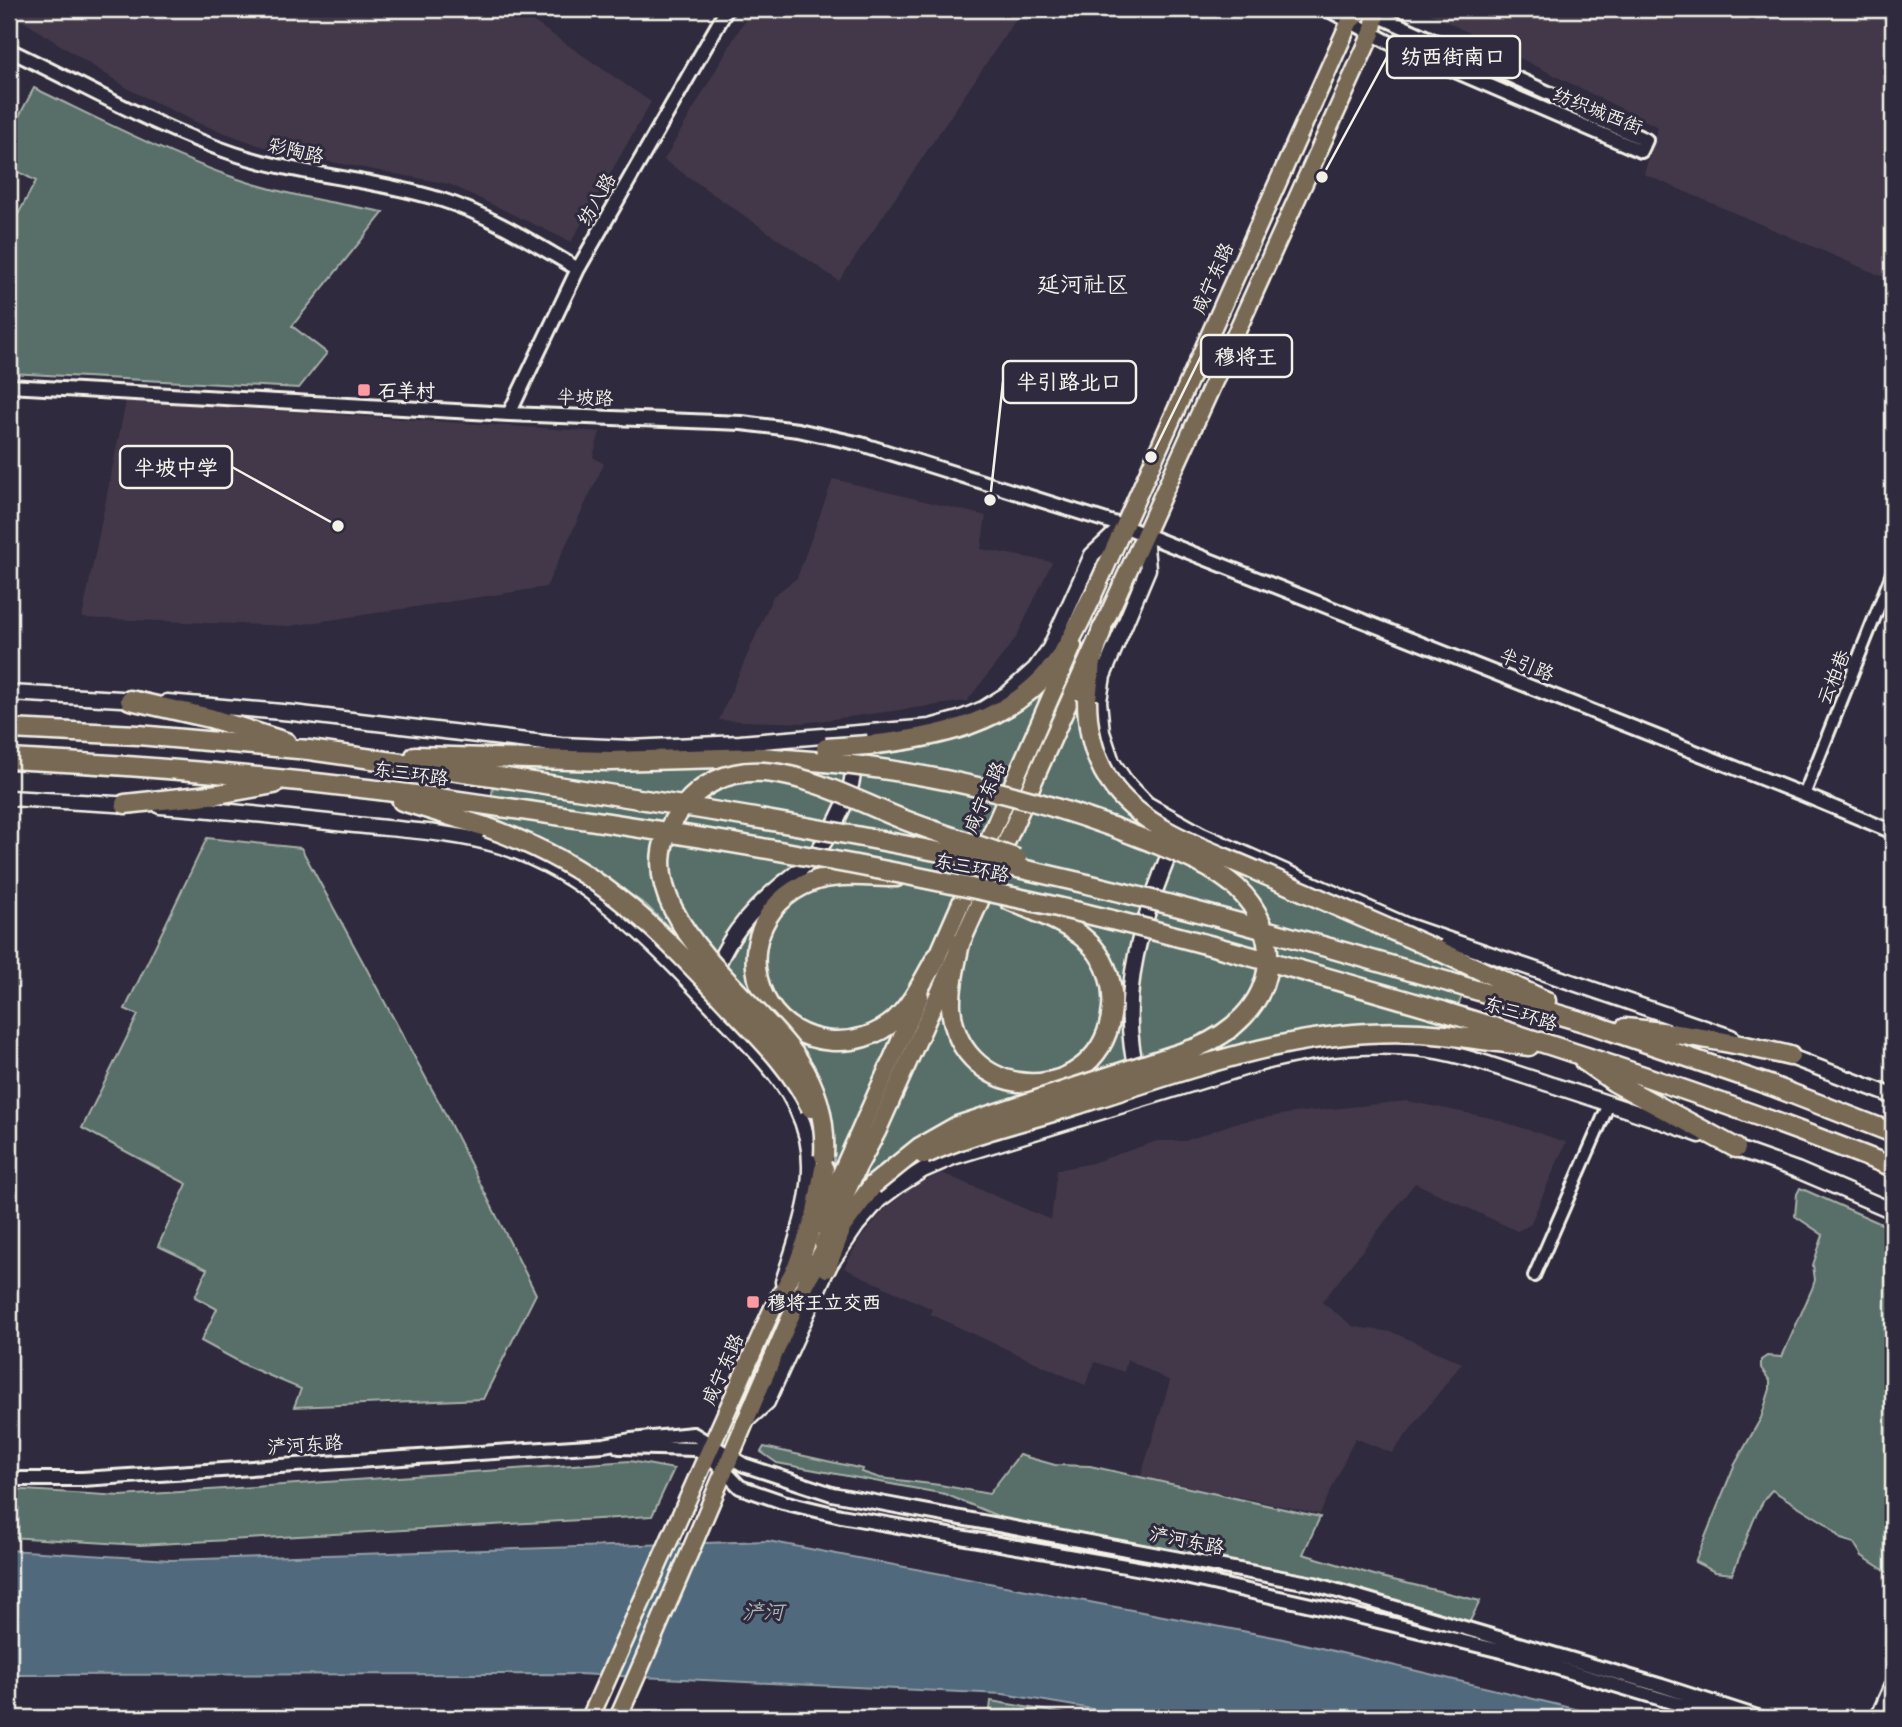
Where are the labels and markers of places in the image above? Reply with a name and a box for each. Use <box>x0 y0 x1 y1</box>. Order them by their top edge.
callout: 纺西街南口 <box>1387 36 1520 78</box>
callout: 穆将王 <box>1201 335 1292 377</box>
callout: 半引路北口 <box>1003 361 1136 403</box>
place label: 石羊村 <box>378 381 435 405</box>
marker: 石羊村 <box>356 382 372 398</box>
callout: 半坡中学 <box>120 446 232 488</box>
place label: 穆将王立交西 <box>767 1293 881 1317</box>
marker: 穆将王立交西 <box>745 1294 761 1310</box>

